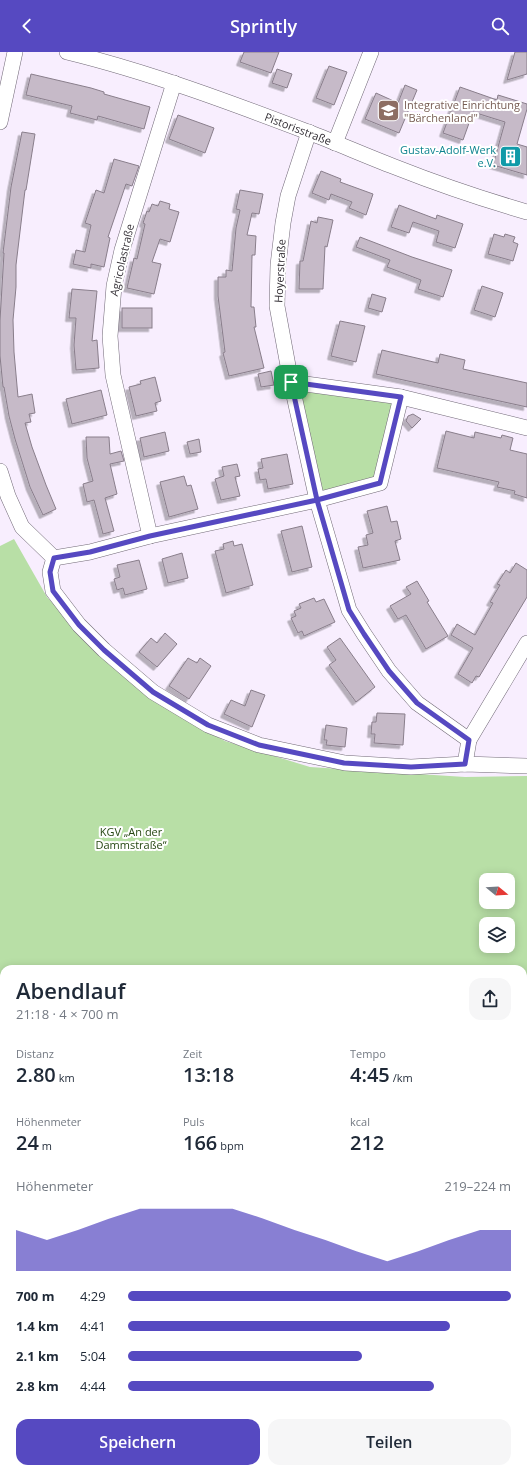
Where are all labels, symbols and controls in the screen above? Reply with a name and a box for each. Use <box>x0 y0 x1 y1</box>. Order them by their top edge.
text: Sprintly <box>230 14 297 38</box>
icon: back <box>16 15 38 37</box>
icon: search <box>489 15 511 37</box>
place label: Integrative Einrichtung "Bärchenland" <box>404 97 520 125</box>
school or university icon: Integrative Einrichtung "Bärchenland" <box>375 98 401 124</box>
street label: Pistorisstraße <box>263 109 334 148</box>
place label: Gustav-Adolf-Werk e.V. <box>400 142 496 170</box>
building icon: Gustav-Adolf-Werk e.V. <box>498 143 524 169</box>
street label: Agricolastraße <box>106 222 137 298</box>
street label: Hoyerstraße <box>270 239 289 303</box>
pin <box>274 365 308 399</box>
icon: arrive <box>280 371 302 393</box>
park label: KGV „An der Dammstraße“ <box>95 824 167 852</box>
north arrow <box>479 873 515 909</box>
map controls <box>479 873 515 953</box>
button: layers <box>479 917 515 953</box>
text: Abendlauf <box>16 975 125 1005</box>
button: share <box>469 978 511 1020</box>
text: 21:18 · 4 × 700 m <box>16 1005 119 1023</box>
text: Distanz <box>16 1046 54 1061</box>
text: Zeit <box>183 1046 202 1061</box>
text: Tempo <box>350 1046 386 1061</box>
text: 2.80 <box>16 1061 56 1088</box>
text: 13:18 <box>183 1061 234 1088</box>
text: 4:45 <box>350 1061 390 1088</box>
text: km <box>56 1070 75 1085</box>
text: /km <box>390 1070 413 1085</box>
text: Höhenmeter <box>16 1114 81 1129</box>
text: Puls <box>183 1114 204 1129</box>
text: kcal <box>350 1114 370 1129</box>
text: 24 <box>16 1129 39 1156</box>
text: 166 <box>183 1129 217 1156</box>
text: 212 <box>350 1129 384 1156</box>
text: m <box>39 1138 52 1153</box>
text: bpm <box>217 1138 244 1153</box>
text: Höhenmeter <box>16 1177 93 1195</box>
text: 219–224 m <box>444 1177 511 1195</box>
text: 700 m <box>16 1287 54 1305</box>
text: 4:29 <box>80 1287 106 1305</box>
text: 1.4 km <box>16 1317 59 1335</box>
text: 4:41 <box>80 1317 106 1335</box>
text: 2.1 km <box>16 1347 59 1365</box>
text: 5:04 <box>80 1347 106 1365</box>
text: 2.8 km <box>16 1377 59 1395</box>
text: 4:44 <box>80 1377 106 1395</box>
button: Speichern <box>16 1419 260 1465</box>
button: Teilen <box>268 1419 511 1465</box>

